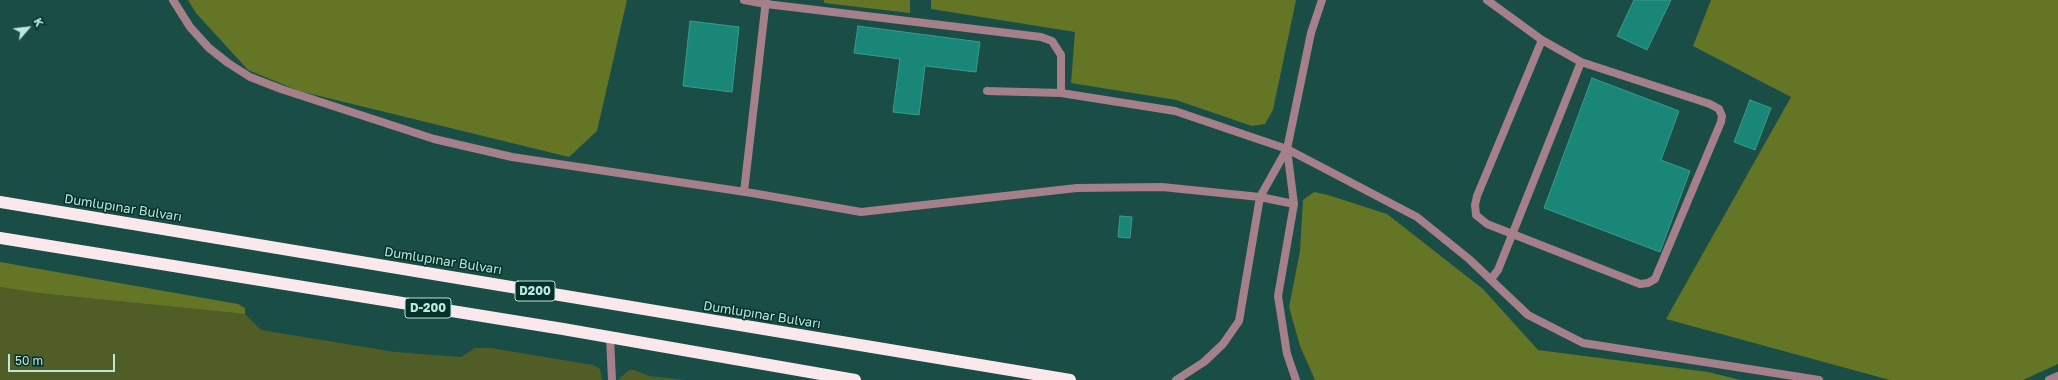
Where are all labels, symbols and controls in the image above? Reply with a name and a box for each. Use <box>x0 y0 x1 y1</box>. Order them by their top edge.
north arrow <box>8 8 48 48</box>
text: K <box>31 16 47 29</box>
street label: Dumlupınar Bulvarı <box>63 191 183 225</box>
street label: Dumlupınar Bulvarı <box>383 244 503 278</box>
road number: D200 <box>515 281 555 301</box>
road number: D-200 <box>405 298 451 318</box>
street label: Dumlupınar Bulvarı <box>702 298 822 332</box>
scale bar <box>10 346 117 372</box>
text: 50 m <box>15 353 43 368</box>

